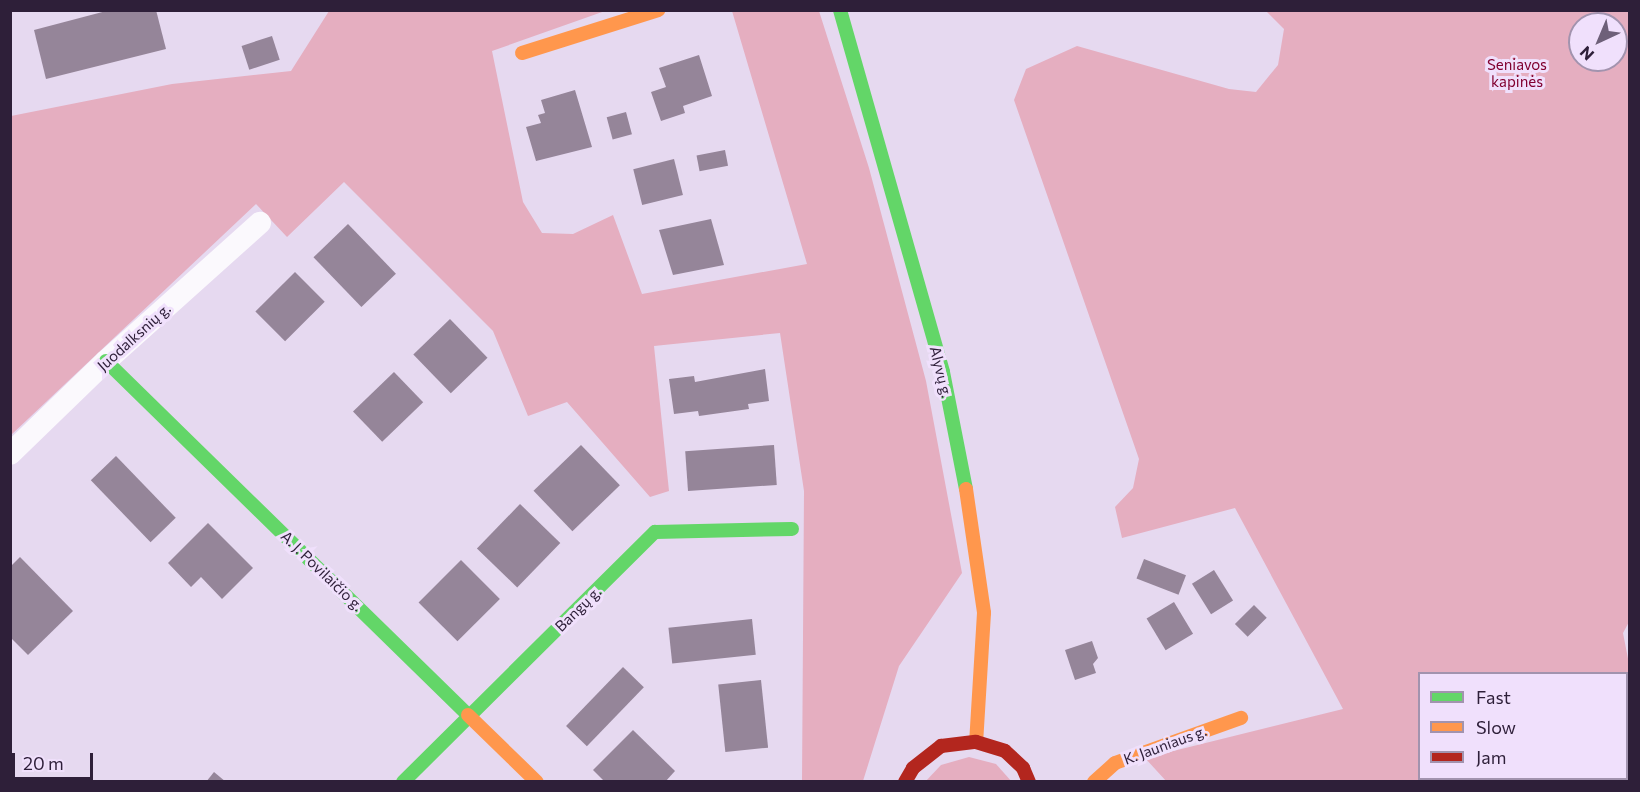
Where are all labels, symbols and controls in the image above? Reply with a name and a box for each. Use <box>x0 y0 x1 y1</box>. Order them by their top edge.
north arrow <box>1568 12 1628 72</box>
text: N <box>1576 43 1597 65</box>
park label: Seniavos kapinės <box>1487 55 1547 90</box>
street label: Juodalksnių g. <box>94 299 174 375</box>
street label: Alyvų g. <box>926 344 956 400</box>
street label: A. J. Povilaičio g. <box>277 527 367 615</box>
street label: Bangų g. <box>551 583 605 635</box>
legend <box>1418 672 1628 780</box>
text: Fast <box>1476 686 1511 708</box>
text: Slow <box>1476 716 1516 738</box>
street label: K. Jauniaus g. <box>1121 722 1209 768</box>
scale bar <box>15 741 96 779</box>
text: Jam <box>1476 746 1506 768</box>
text: 20 m <box>23 752 64 774</box>

